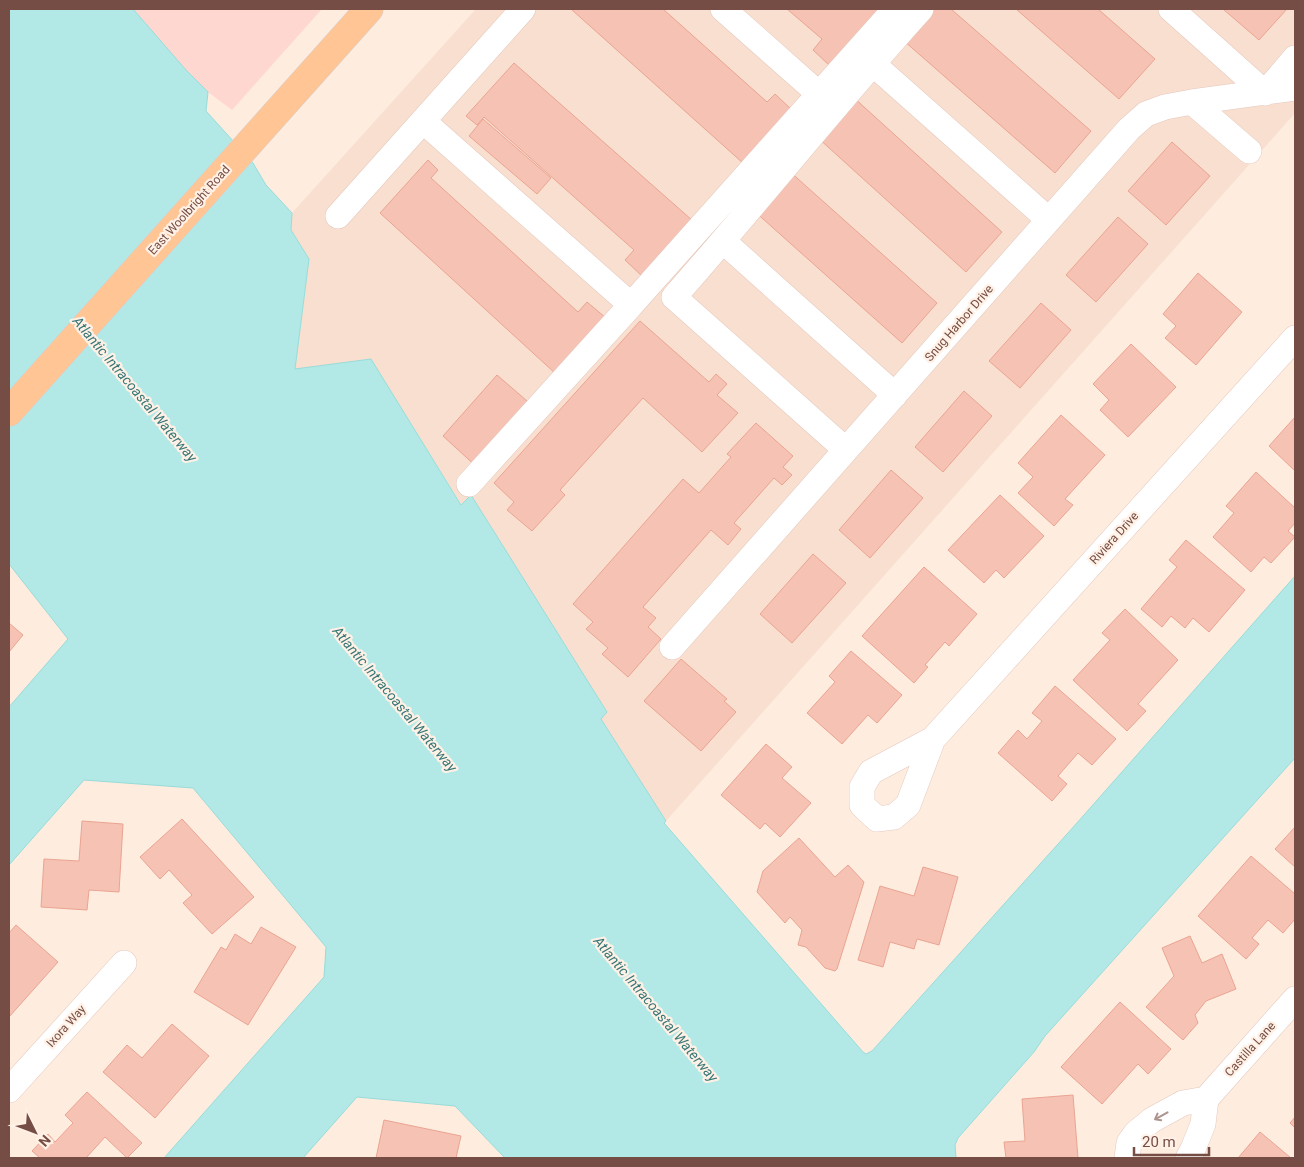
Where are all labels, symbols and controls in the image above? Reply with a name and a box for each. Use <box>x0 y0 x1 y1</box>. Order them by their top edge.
street label: East Woolbright Road <box>145 163 233 257</box>
street label: Snug Harbor Drive <box>922 282 996 364</box>
water label: Atlantic Intracoastal Waterway <box>69 312 201 465</box>
street label: Riviera Drive <box>1087 509 1141 567</box>
water label: Atlantic Intracoastal Waterway <box>329 622 461 775</box>
water label: Atlantic Intracoastal Waterway <box>590 932 722 1085</box>
street label: Ixora Way <box>43 1002 89 1050</box>
street label: Castilla Lane <box>1222 1019 1278 1079</box>
north arrow <box>10 1107 60 1157</box>
one-way arrow <box>1154 1111 1168 1121</box>
scale bar <box>1134 1124 1209 1156</box>
text: N <box>35 1132 54 1150</box>
text: 20 m <box>1142 1133 1176 1151</box>

